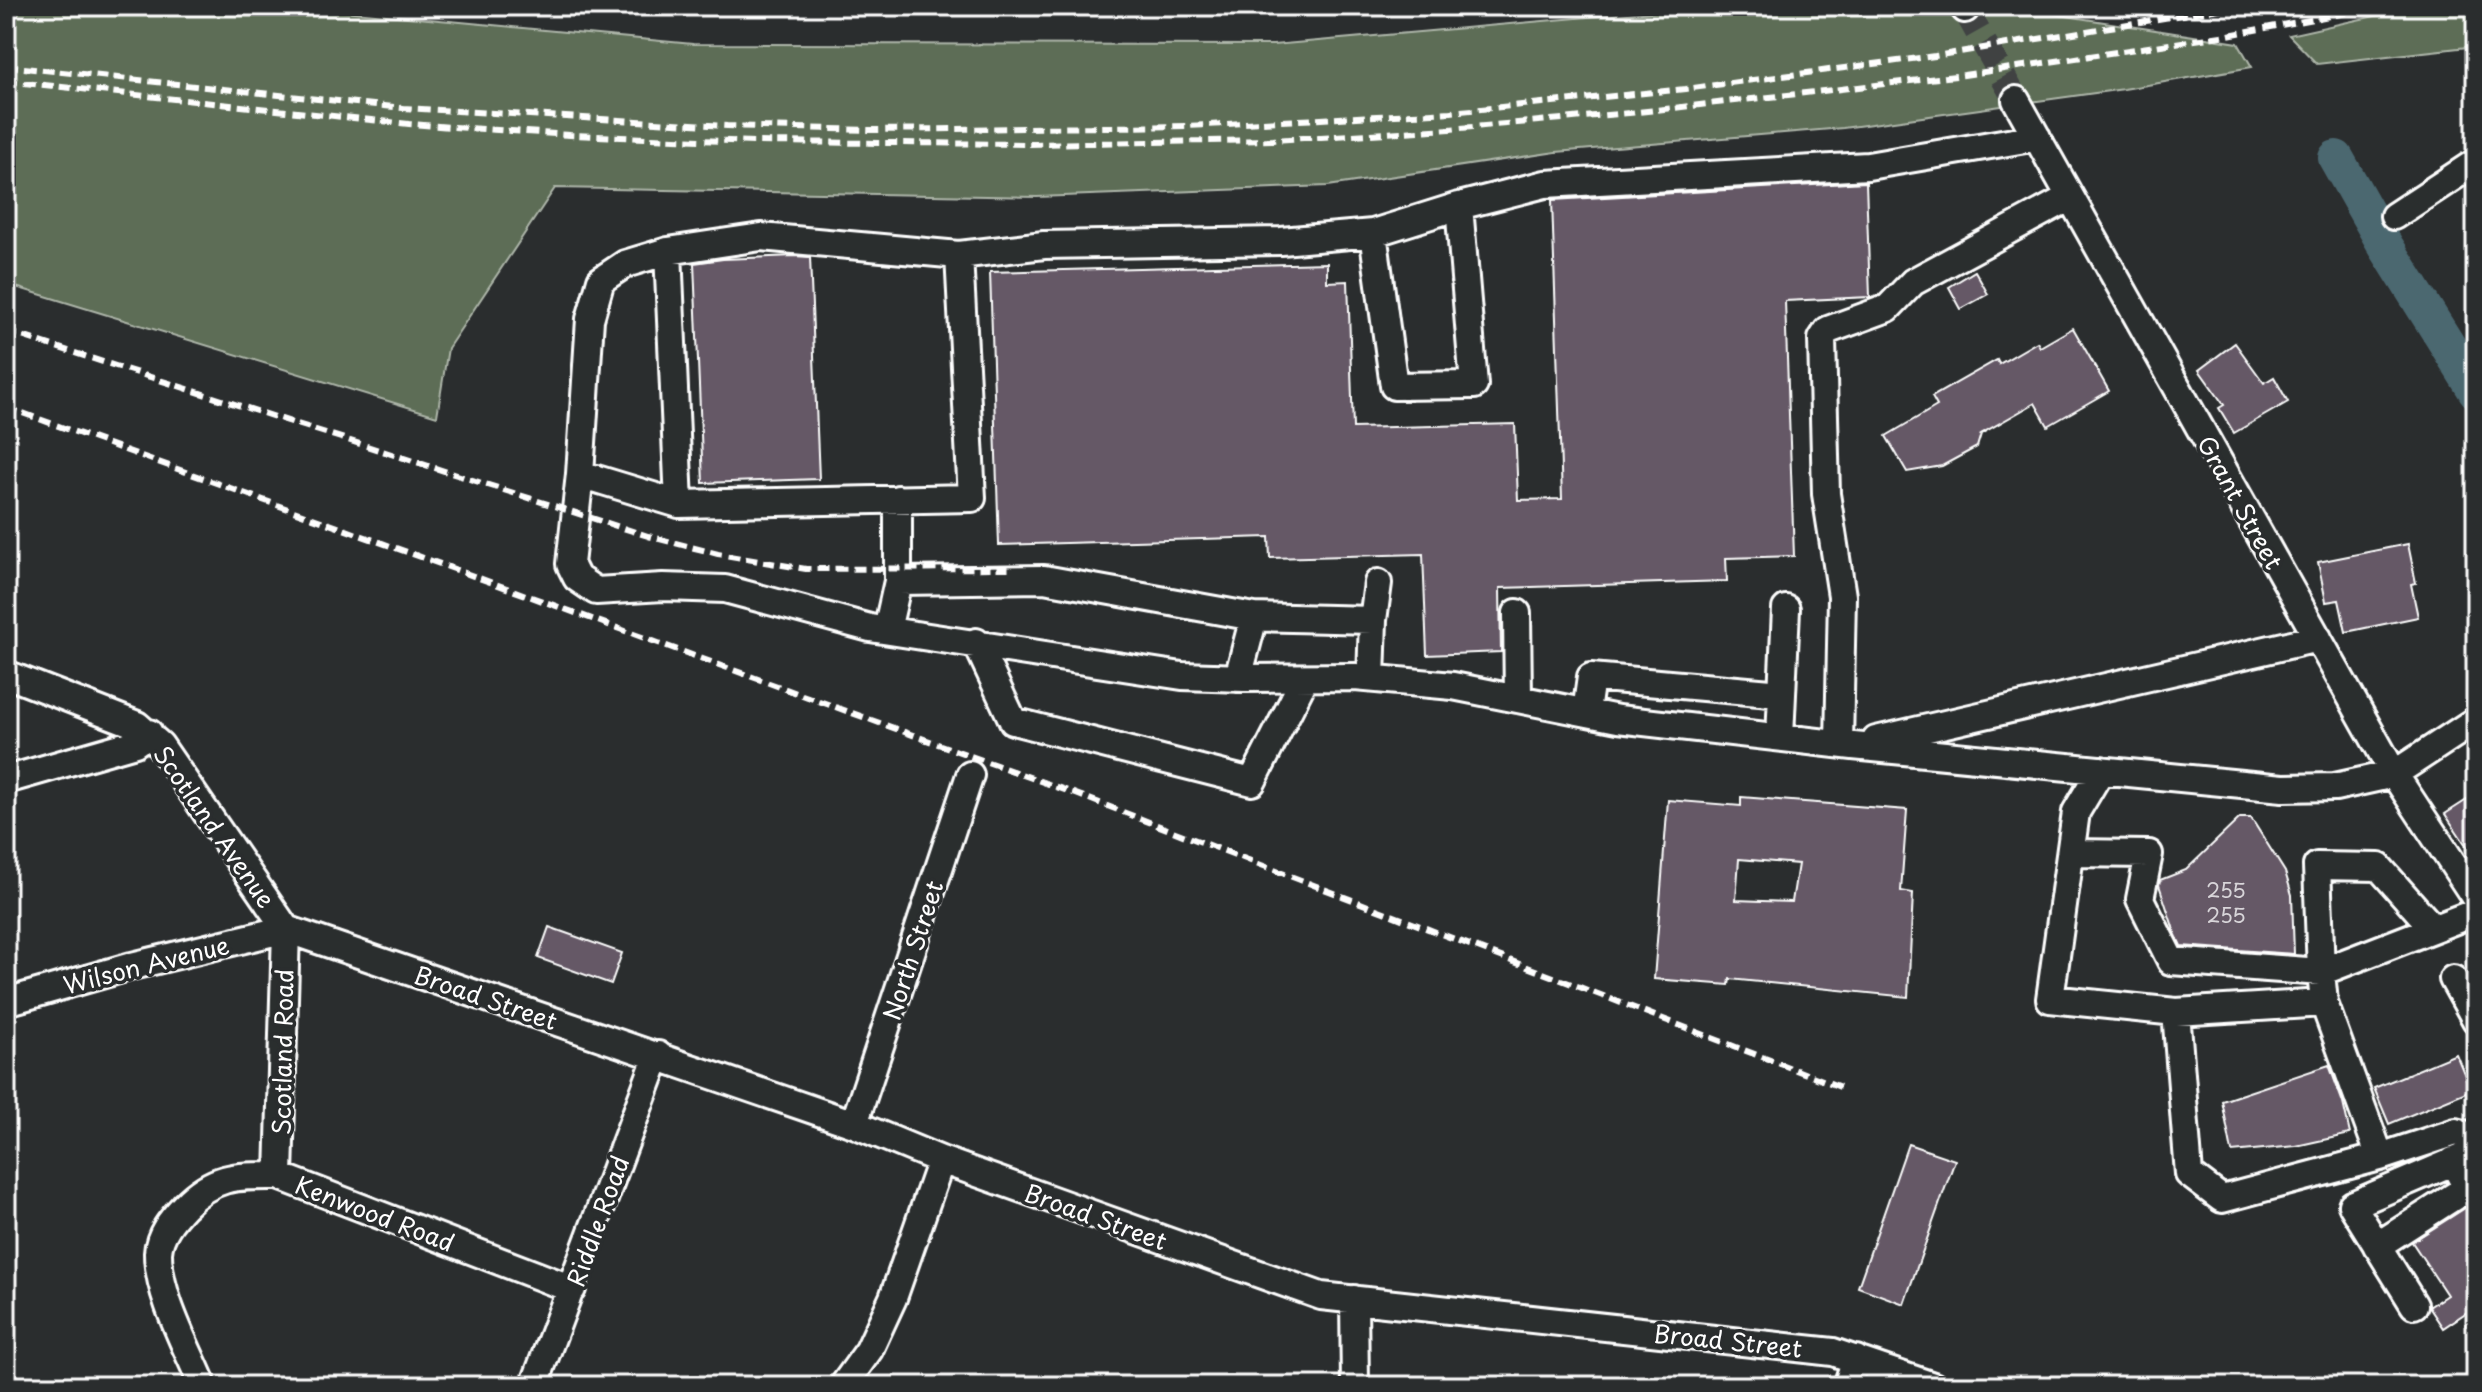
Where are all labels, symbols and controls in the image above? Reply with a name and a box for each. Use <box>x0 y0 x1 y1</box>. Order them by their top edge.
street label: Grant Street <box>2189 428 2293 576</box>
street label: Scotland Avenue <box>145 737 285 915</box>
street label: North Street <box>872 875 952 1024</box>
house number: 255 <box>2206 875 2246 905</box>
house number: 255 <box>2206 900 2246 930</box>
street label: Wilson Avenue <box>59 926 233 1002</box>
street label: Broad Street <box>410 956 563 1038</box>
street label: Scotland Road <box>263 969 301 1135</box>
street label: Riddle Road <box>557 1151 637 1291</box>
street label: Kenwood Road <box>290 1166 460 1260</box>
street label: Broad Street <box>1020 1174 1172 1258</box>
street label: Broad Street <box>1652 1314 1804 1366</box>

